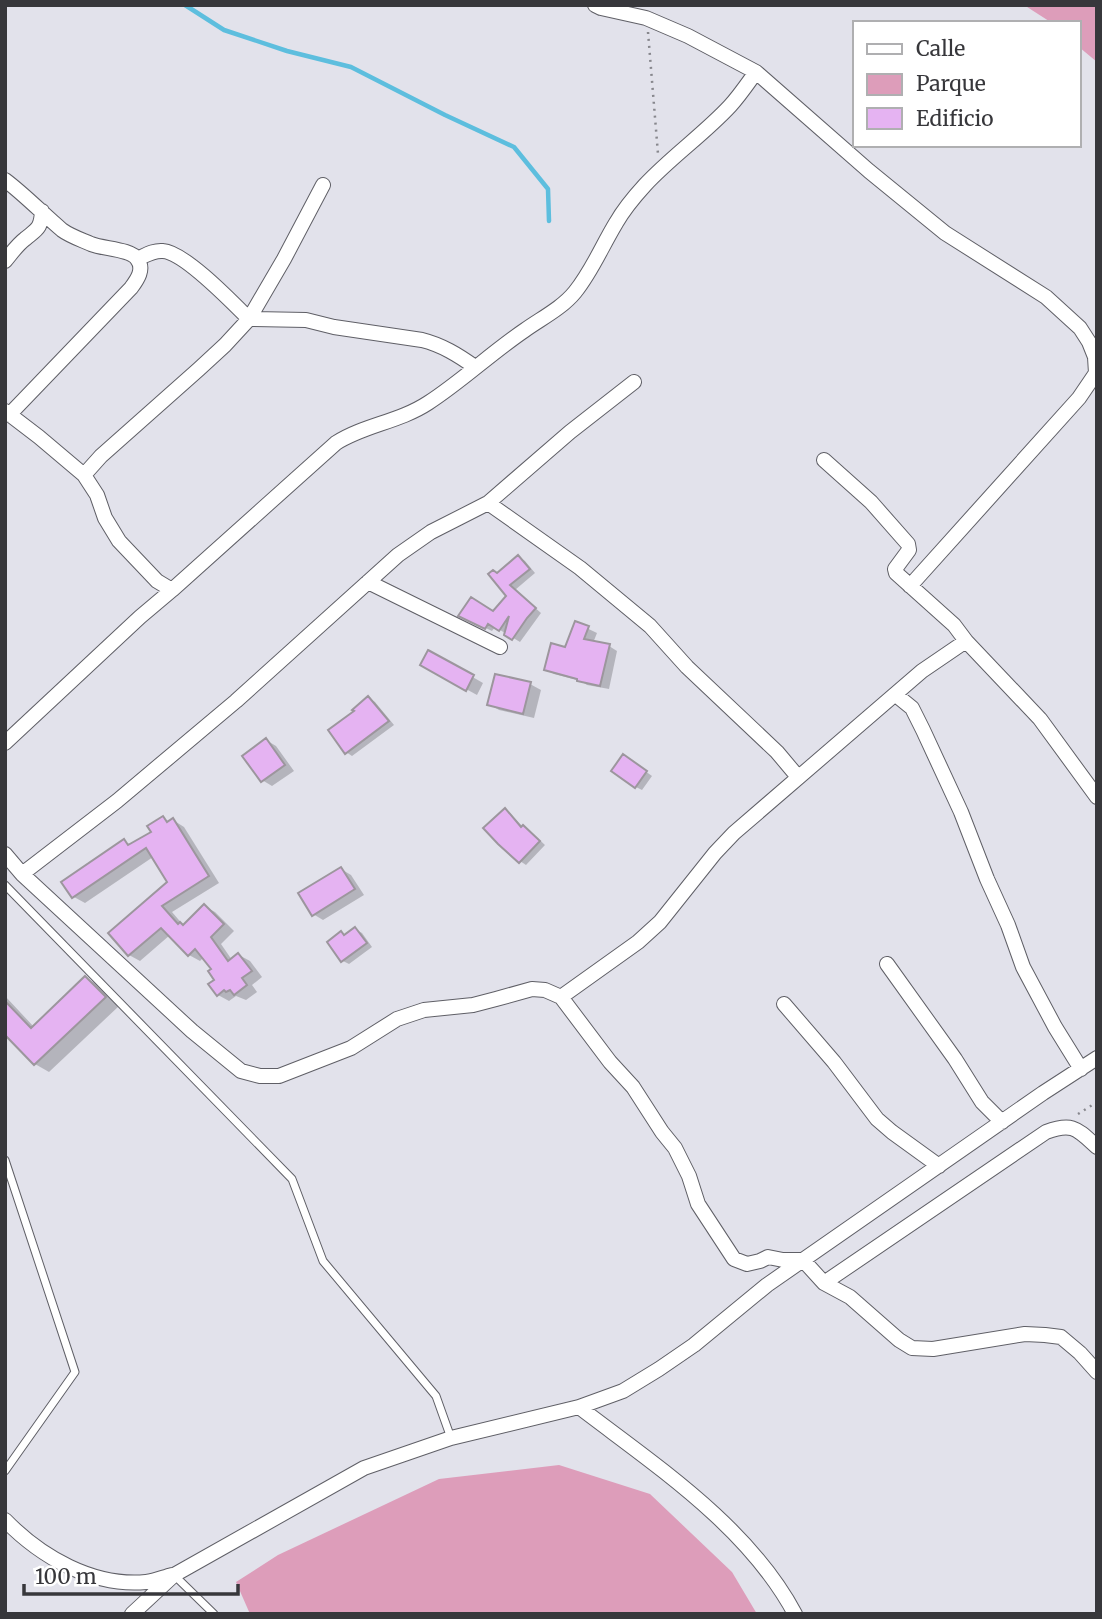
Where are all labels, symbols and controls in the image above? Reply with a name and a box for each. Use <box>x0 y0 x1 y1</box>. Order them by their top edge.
legend <box>853 21 1081 147</box>
text: Calle <box>916 35 965 62</box>
text: Parque <box>916 70 986 97</box>
text: Edificio <box>916 105 993 132</box>
scale bar <box>24 1552 238 1596</box>
text: 100 m <box>35 1563 97 1590</box>

